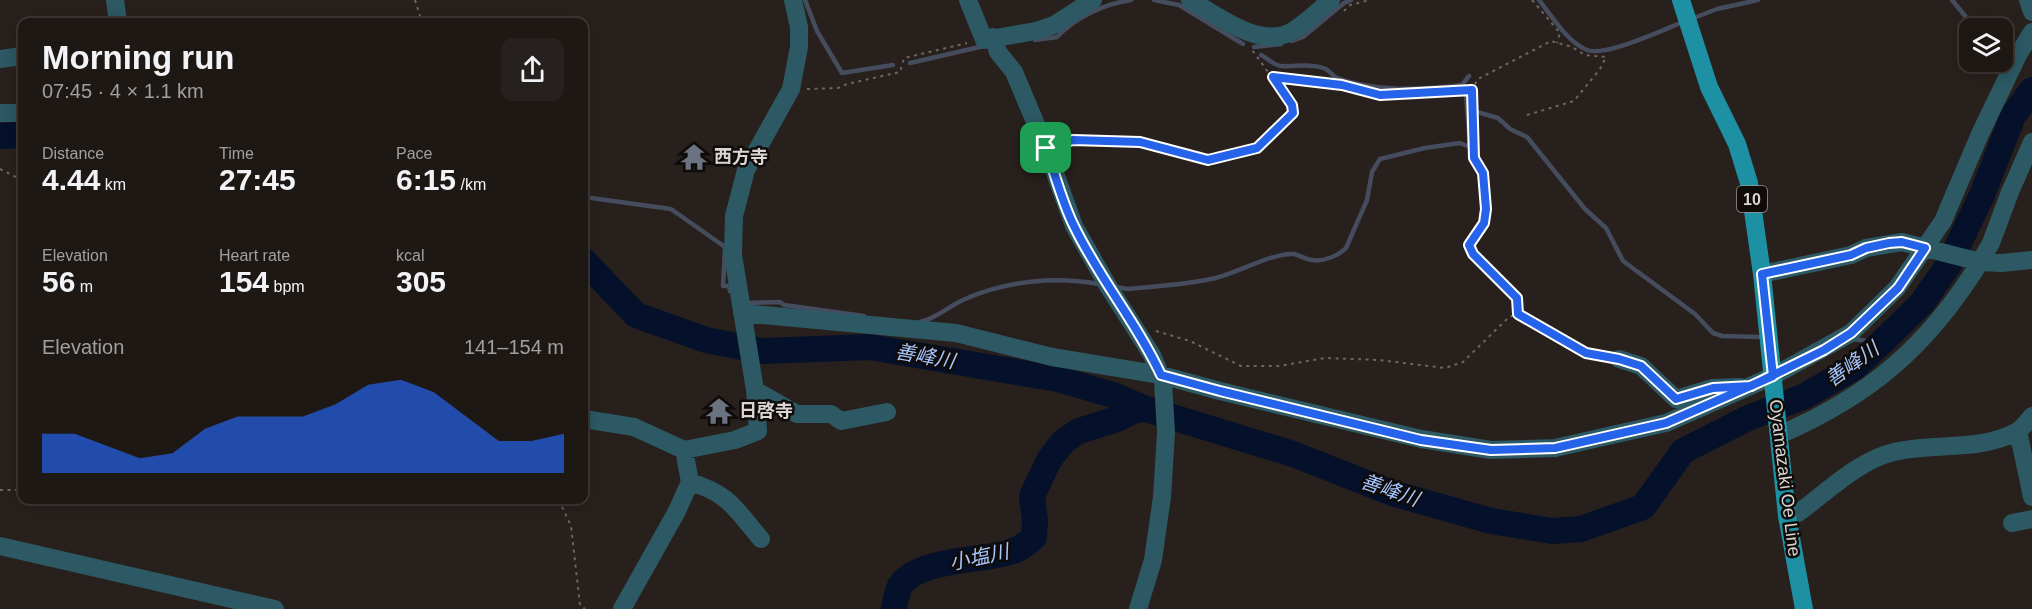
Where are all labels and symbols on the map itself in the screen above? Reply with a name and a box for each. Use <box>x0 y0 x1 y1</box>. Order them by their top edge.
pin <box>1020 122 1071 173</box>
temple icon: 西方寺 <box>679 142 709 172</box>
place label: 西方寺 <box>714 147 768 167</box>
road number: 10 <box>1737 186 1767 212</box>
water label: 善峰川 <box>1821 336 1884 391</box>
water label: 善峰川 <box>894 340 958 372</box>
temple icon: 日啓寺 <box>704 396 734 426</box>
street label: Oyamazaki Oe Line <box>1765 398 1805 558</box>
place label: 日啓寺 <box>739 401 793 421</box>
water label: 善峰川 <box>1358 470 1424 511</box>
water label: 小塩川 <box>947 540 1013 574</box>

